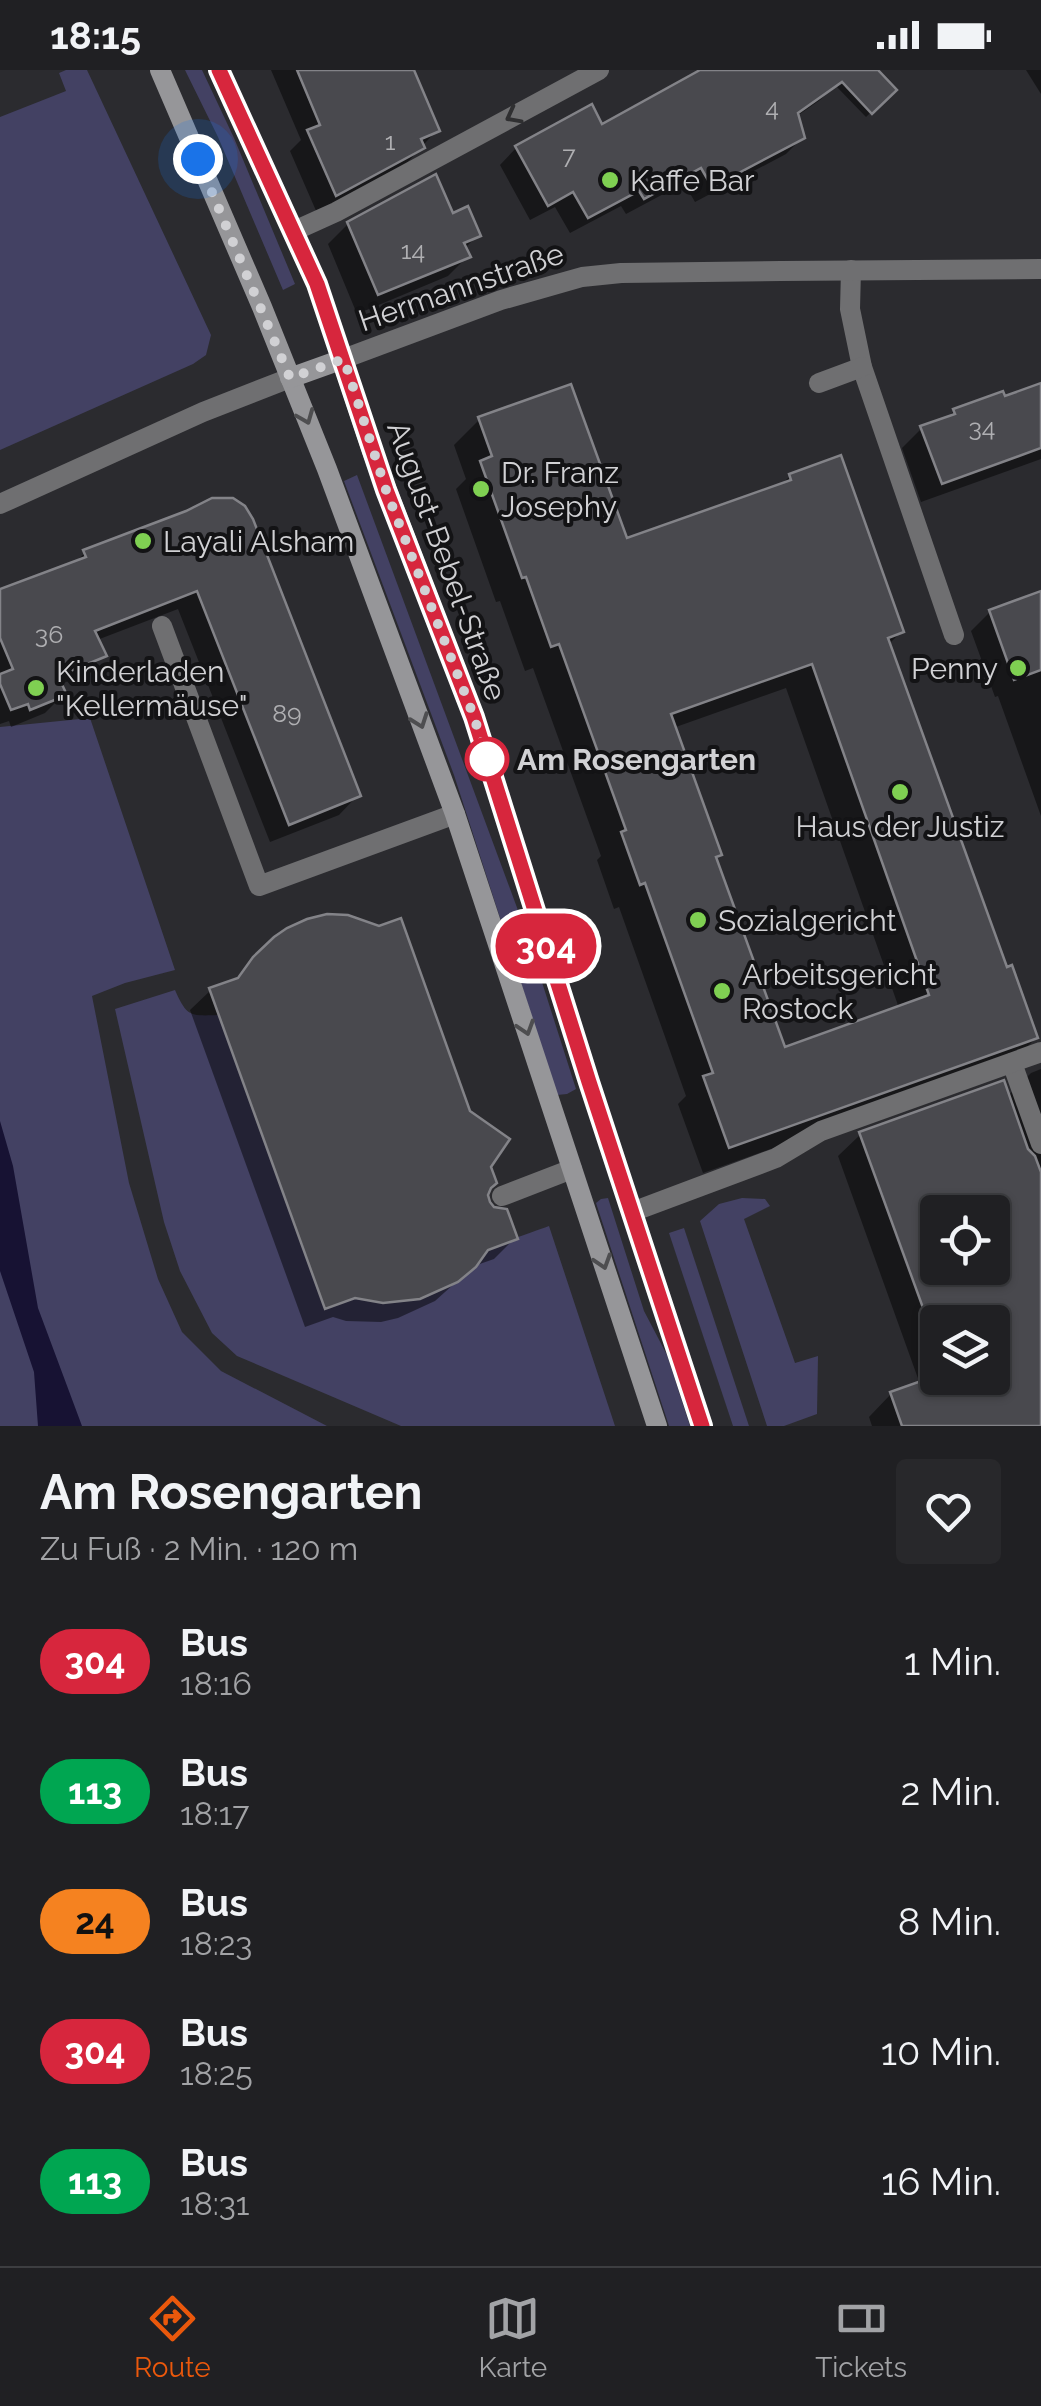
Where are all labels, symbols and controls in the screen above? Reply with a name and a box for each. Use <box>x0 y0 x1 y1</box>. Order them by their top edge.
text: 18:15 <box>50 13 141 58</box>
house number: 4 <box>765 92 779 122</box>
one-way arrow <box>506 104 524 124</box>
house number: 1 <box>385 126 396 156</box>
your location <box>173 134 223 184</box>
house number: 7 <box>562 140 576 170</box>
place label: Kaffe Bar <box>630 163 755 198</box>
marker: Kaffe Bar <box>599 169 621 191</box>
house number: 14 <box>401 235 425 265</box>
street label: Hermannstraße <box>354 236 568 338</box>
one-way arrow <box>294 407 314 425</box>
house number: 34 <box>968 412 996 442</box>
street label: August-Bebel-Straße <box>380 417 514 705</box>
place label: Dr. Franz Josephy <box>501 455 619 524</box>
marker: Dr. Franz Josephy <box>470 478 492 500</box>
place label: Layali Alsham <box>163 524 354 559</box>
marker: Layali Alsham <box>132 530 154 552</box>
house number: 36 <box>35 619 63 649</box>
place label: Penny <box>911 651 998 686</box>
place label: Kinderladen "Kellermäuse" <box>56 654 247 723</box>
marker: Penny <box>1007 657 1029 679</box>
marker: Kinderladen "Kellermäuse" <box>25 677 47 699</box>
house number: 89 <box>272 698 302 728</box>
one-way arrow <box>408 711 428 729</box>
marker: Am Rosengarten <box>466 738 508 780</box>
place label: Am Rosengarten <box>517 742 756 777</box>
marker: Haus der Justiz <box>889 781 911 803</box>
place label: Haus der Justiz <box>795 809 1005 844</box>
place label: Sozialgericht <box>718 903 897 938</box>
marker: Sozialgericht <box>687 909 709 931</box>
line badge: 304 <box>488 914 604 978</box>
text: 304 <box>515 926 577 967</box>
place label: Arbeitsgericht Rostock <box>742 957 937 1026</box>
marker: Arbeitsgericht Rostock <box>711 980 733 1002</box>
one-way arrow <box>515 1019 535 1036</box>
map controls <box>920 1195 1010 1395</box>
button: locate <box>920 1195 1010 1285</box>
one-way arrow <box>591 1252 611 1269</box>
button: layers <box>920 1305 1010 1395</box>
button: heart <box>896 1459 1001 1564</box>
text: Am Rosengarten <box>40 1464 423 1520</box>
text: Zu Fuß · 2 Min. · 120 m <box>40 1530 358 1567</box>
text: Bus <box>180 1620 248 1665</box>
text: 1 Min. <box>904 1639 1001 1684</box>
text: 304 <box>64 1641 126 1682</box>
text: 18:16 <box>180 1665 252 1702</box>
text: Bus <box>180 1750 248 1795</box>
text: 2 Min. <box>901 1769 1001 1814</box>
text: 113 <box>68 1771 122 1812</box>
text: 18:17 <box>180 1795 249 1832</box>
text: Bus <box>180 1880 248 1925</box>
text: 8 Min. <box>898 1899 1001 1944</box>
text: 24 <box>75 1901 115 1942</box>
text: 18:23 <box>180 1925 252 1962</box>
text: Bus <box>180 2010 248 2055</box>
text: 10 Min. <box>881 2029 1001 2074</box>
text: 304 <box>64 2031 126 2072</box>
text: 18:25 <box>180 2055 253 2092</box>
text: Bus <box>180 2140 248 2185</box>
text: 16 Min. <box>881 2159 1001 2204</box>
text: 113 <box>68 2161 122 2202</box>
text: 18:31 <box>180 2185 249 2222</box>
tab: Route <box>134 2291 211 2384</box>
tab: Karte <box>479 2291 547 2384</box>
tab: Tickets <box>815 2291 907 2384</box>

